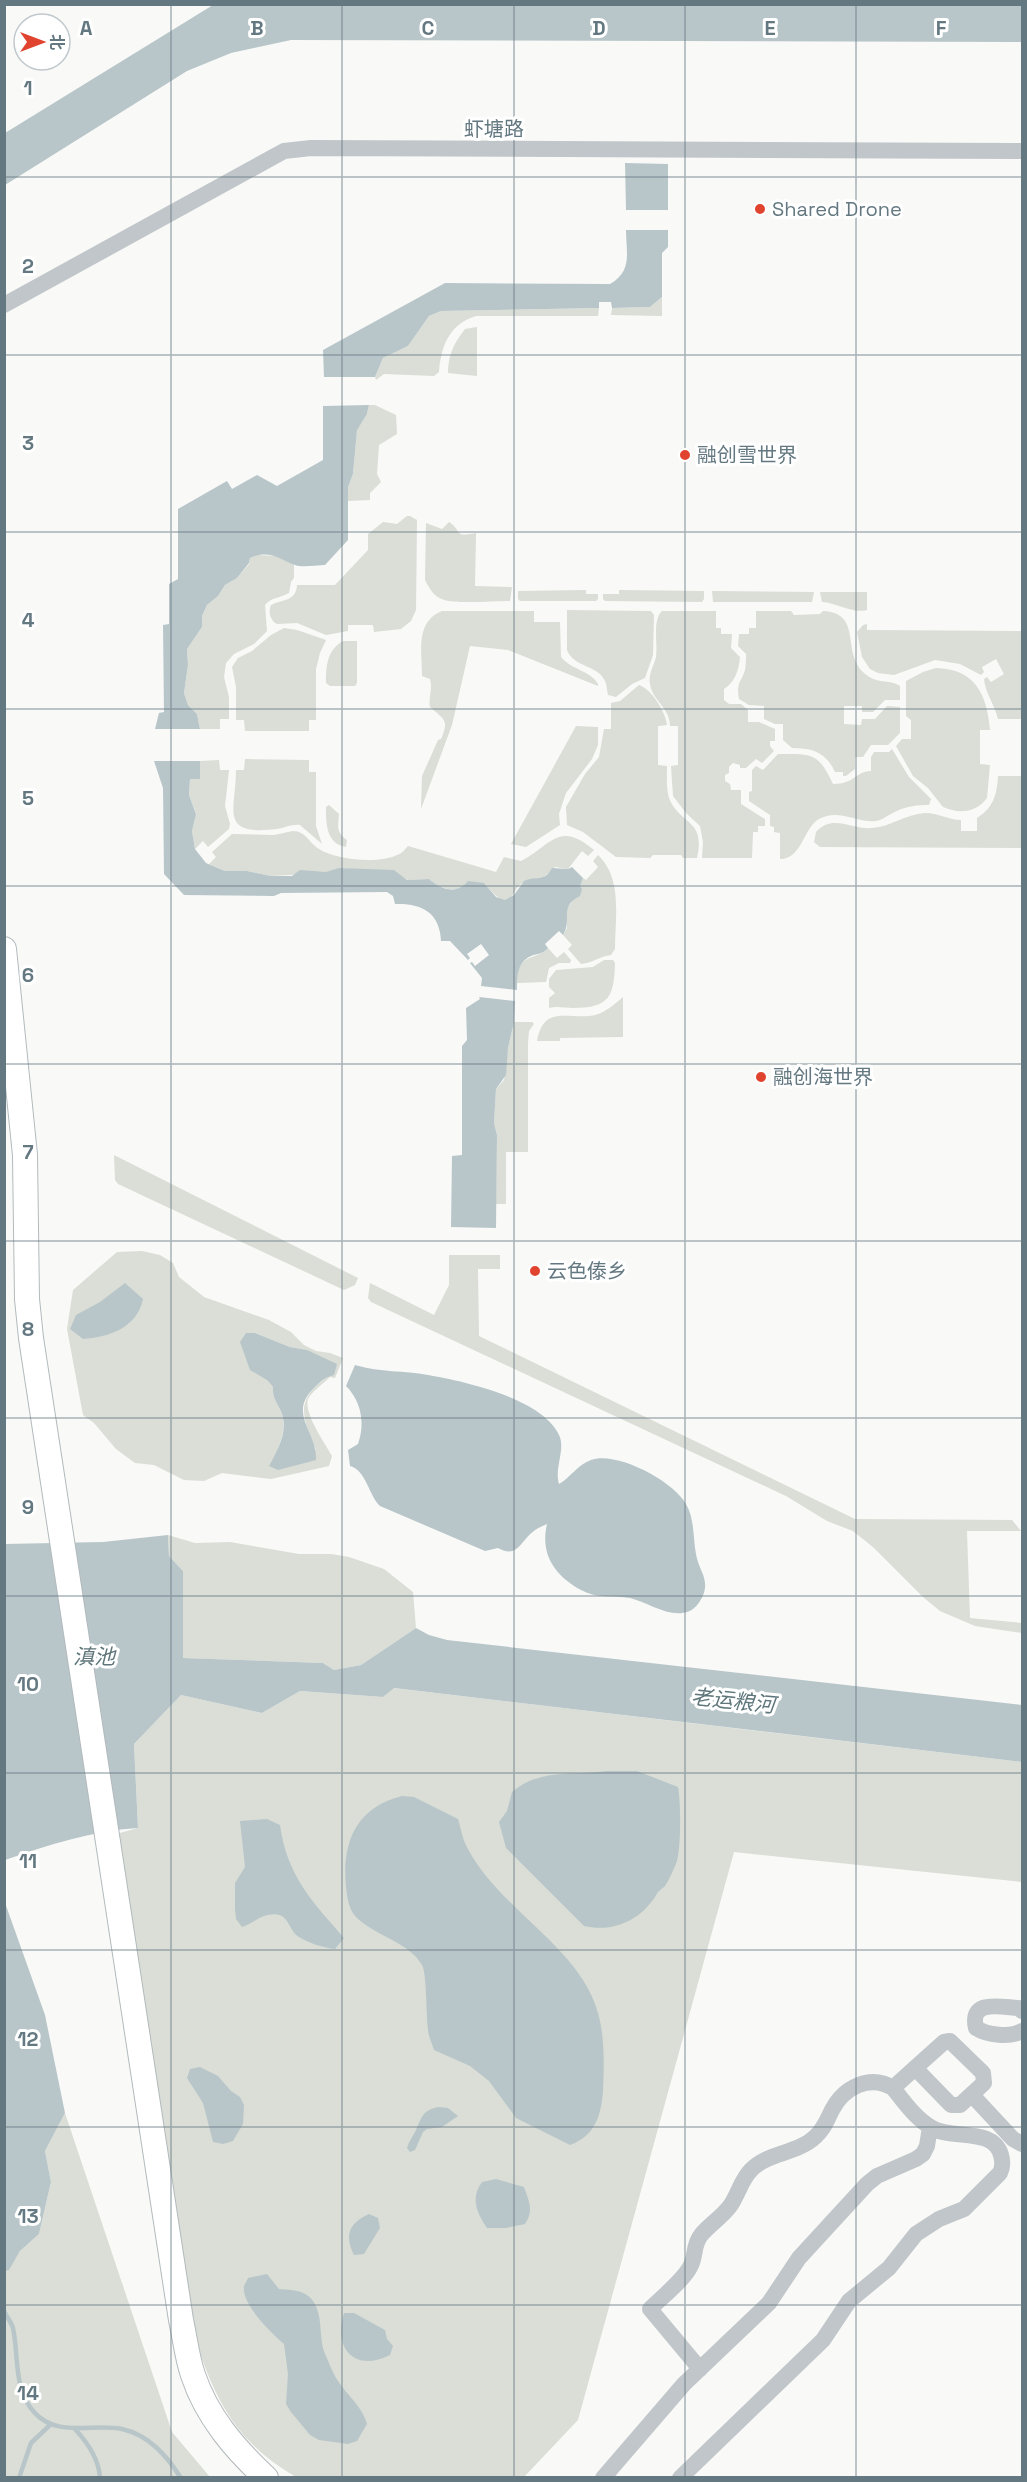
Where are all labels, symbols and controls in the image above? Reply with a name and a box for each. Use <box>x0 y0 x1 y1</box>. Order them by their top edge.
north arrow <box>12 12 72 72</box>
text: A <box>80 15 93 41</box>
text: B <box>250 15 264 41</box>
text: C <box>422 15 435 41</box>
text: D <box>592 15 606 41</box>
text: E <box>764 15 776 41</box>
text: F <box>936 15 947 41</box>
text: 北 <box>46 34 67 50</box>
text: 1 <box>23 75 33 101</box>
street label: 虾塘路 <box>464 116 524 142</box>
place label: Shared Drone <box>772 196 902 222</box>
marker: Shared Drone <box>753 202 767 216</box>
text: 2 <box>22 253 34 279</box>
text: 3 <box>22 430 34 456</box>
place label: 融创雪世界 <box>697 442 797 468</box>
marker: 融创雪世界 <box>678 448 692 462</box>
text: 4 <box>22 607 35 633</box>
text: 5 <box>22 785 34 811</box>
text: 6 <box>22 962 34 988</box>
place label: 融创海世界 <box>773 1064 873 1090</box>
marker: 融创海世界 <box>754 1070 768 1084</box>
text: 7 <box>22 1139 34 1165</box>
place label: 云色傣乡 <box>547 1258 627 1284</box>
marker: 云色傣乡 <box>528 1264 542 1278</box>
text: 8 <box>22 1316 34 1342</box>
text: 9 <box>22 1494 34 1520</box>
water label: 滇池 <box>73 1643 117 1670</box>
text: 10 <box>17 1671 39 1697</box>
water label: 老运粮河 <box>690 1683 780 1719</box>
text: 11 <box>19 1848 37 1874</box>
text: 12 <box>18 2026 39 2052</box>
text: 13 <box>17 2203 39 2229</box>
text: 14 <box>17 2380 39 2406</box>

